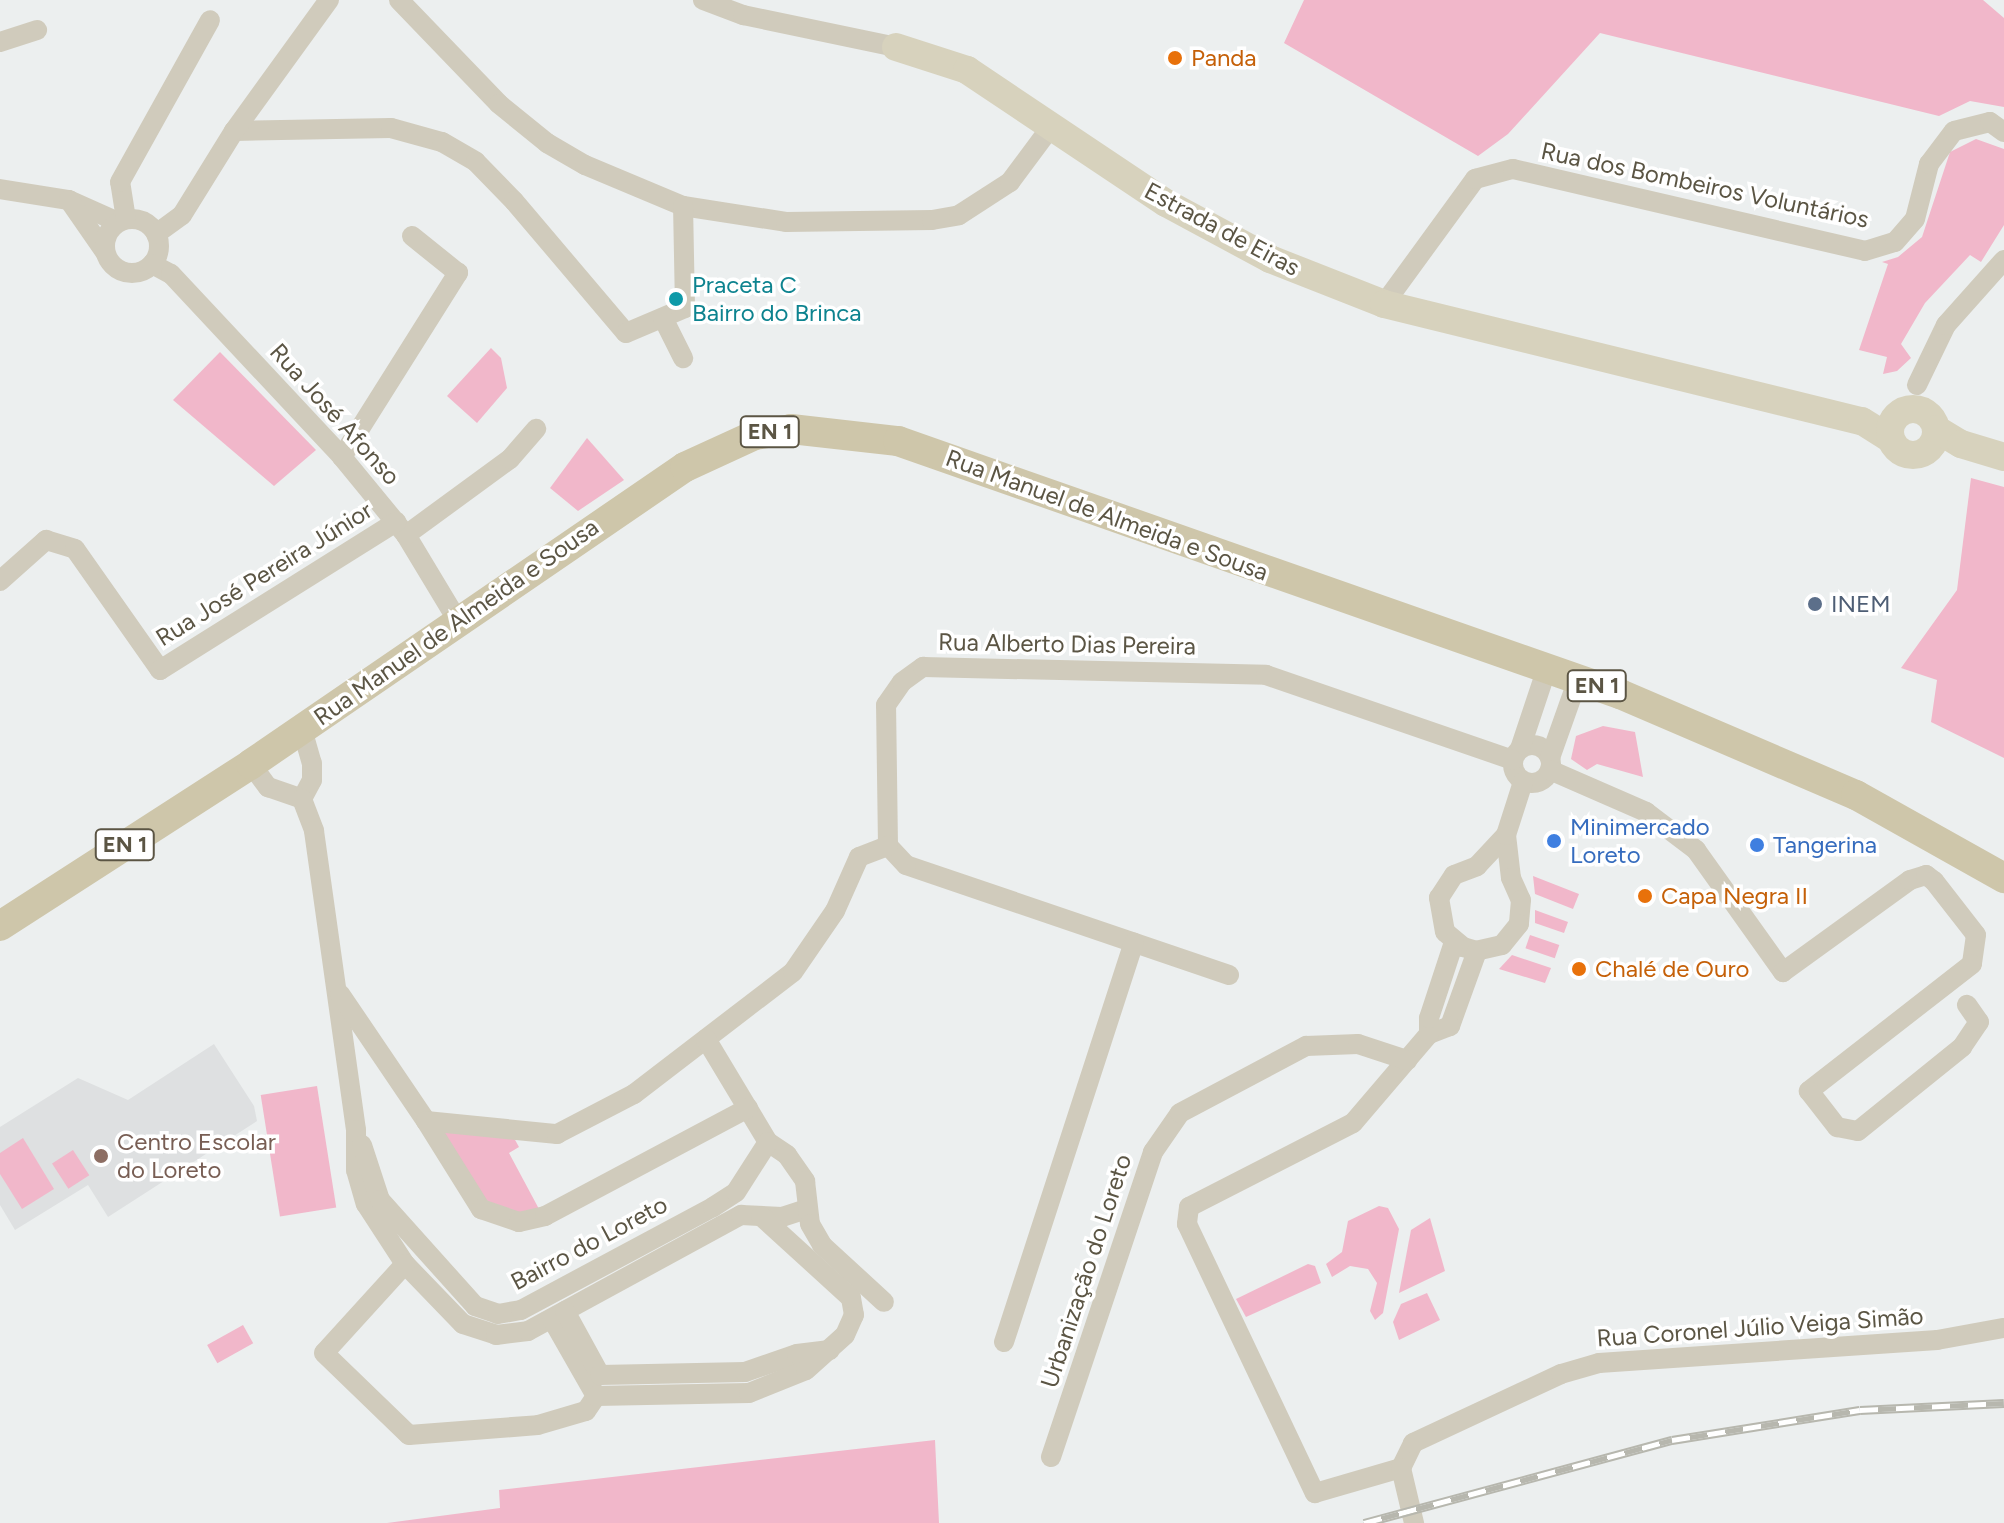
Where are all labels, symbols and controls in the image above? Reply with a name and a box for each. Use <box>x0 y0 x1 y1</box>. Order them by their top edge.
place label: Panda <box>1191 44 1257 72</box>
marker: Panda <box>1166 49 1184 67</box>
street label: Rua dos Bombeiros Voluntários <box>1539 136 1871 234</box>
street label: Estrada de Eiras <box>1140 176 1304 282</box>
place label: Praceta C Bairro do Brinca <box>692 271 861 327</box>
marker: Praceta C Bairro do Brinca <box>667 290 685 308</box>
street label: Rua José Afonso <box>264 337 406 491</box>
road number: EN 1 <box>738 414 802 450</box>
street label: Rua Manuel de Almeida e Sousa <box>942 443 1272 587</box>
street label: Rua José Pereira Júnior <box>151 496 377 652</box>
street label: Rua Manuel de Almeida e Sousa <box>308 513 604 731</box>
place label: INEM <box>1831 590 1891 618</box>
marker: INEM <box>1806 595 1824 613</box>
street label: Rua Alberto Dias Pereira <box>938 627 1196 661</box>
road number: EN 1 <box>1565 668 1629 704</box>
place label: Minimercado Loreto <box>1570 813 1710 869</box>
road number: EN 1 <box>93 827 157 863</box>
place label: Tangerina <box>1773 831 1877 859</box>
marker: Minimercado Loreto <box>1545 832 1563 850</box>
marker: Tangerina <box>1748 836 1766 854</box>
place label: Capa Negra II <box>1661 882 1808 910</box>
marker: Capa Negra II <box>1636 887 1654 905</box>
place label: Chalé de Ouro <box>1595 955 1749 983</box>
marker: Chalé de Ouro <box>1570 960 1588 978</box>
place label: Centro Escolar do Loreto <box>117 1128 276 1184</box>
marker: Centro Escolar do Loreto <box>92 1147 110 1165</box>
street label: Urbanização do Loreto <box>1035 1151 1137 1391</box>
street label: Bairro do Loreto <box>506 1190 672 1296</box>
street label: Rua Coronel Júlio Veiga Simão <box>1596 1301 1924 1353</box>

